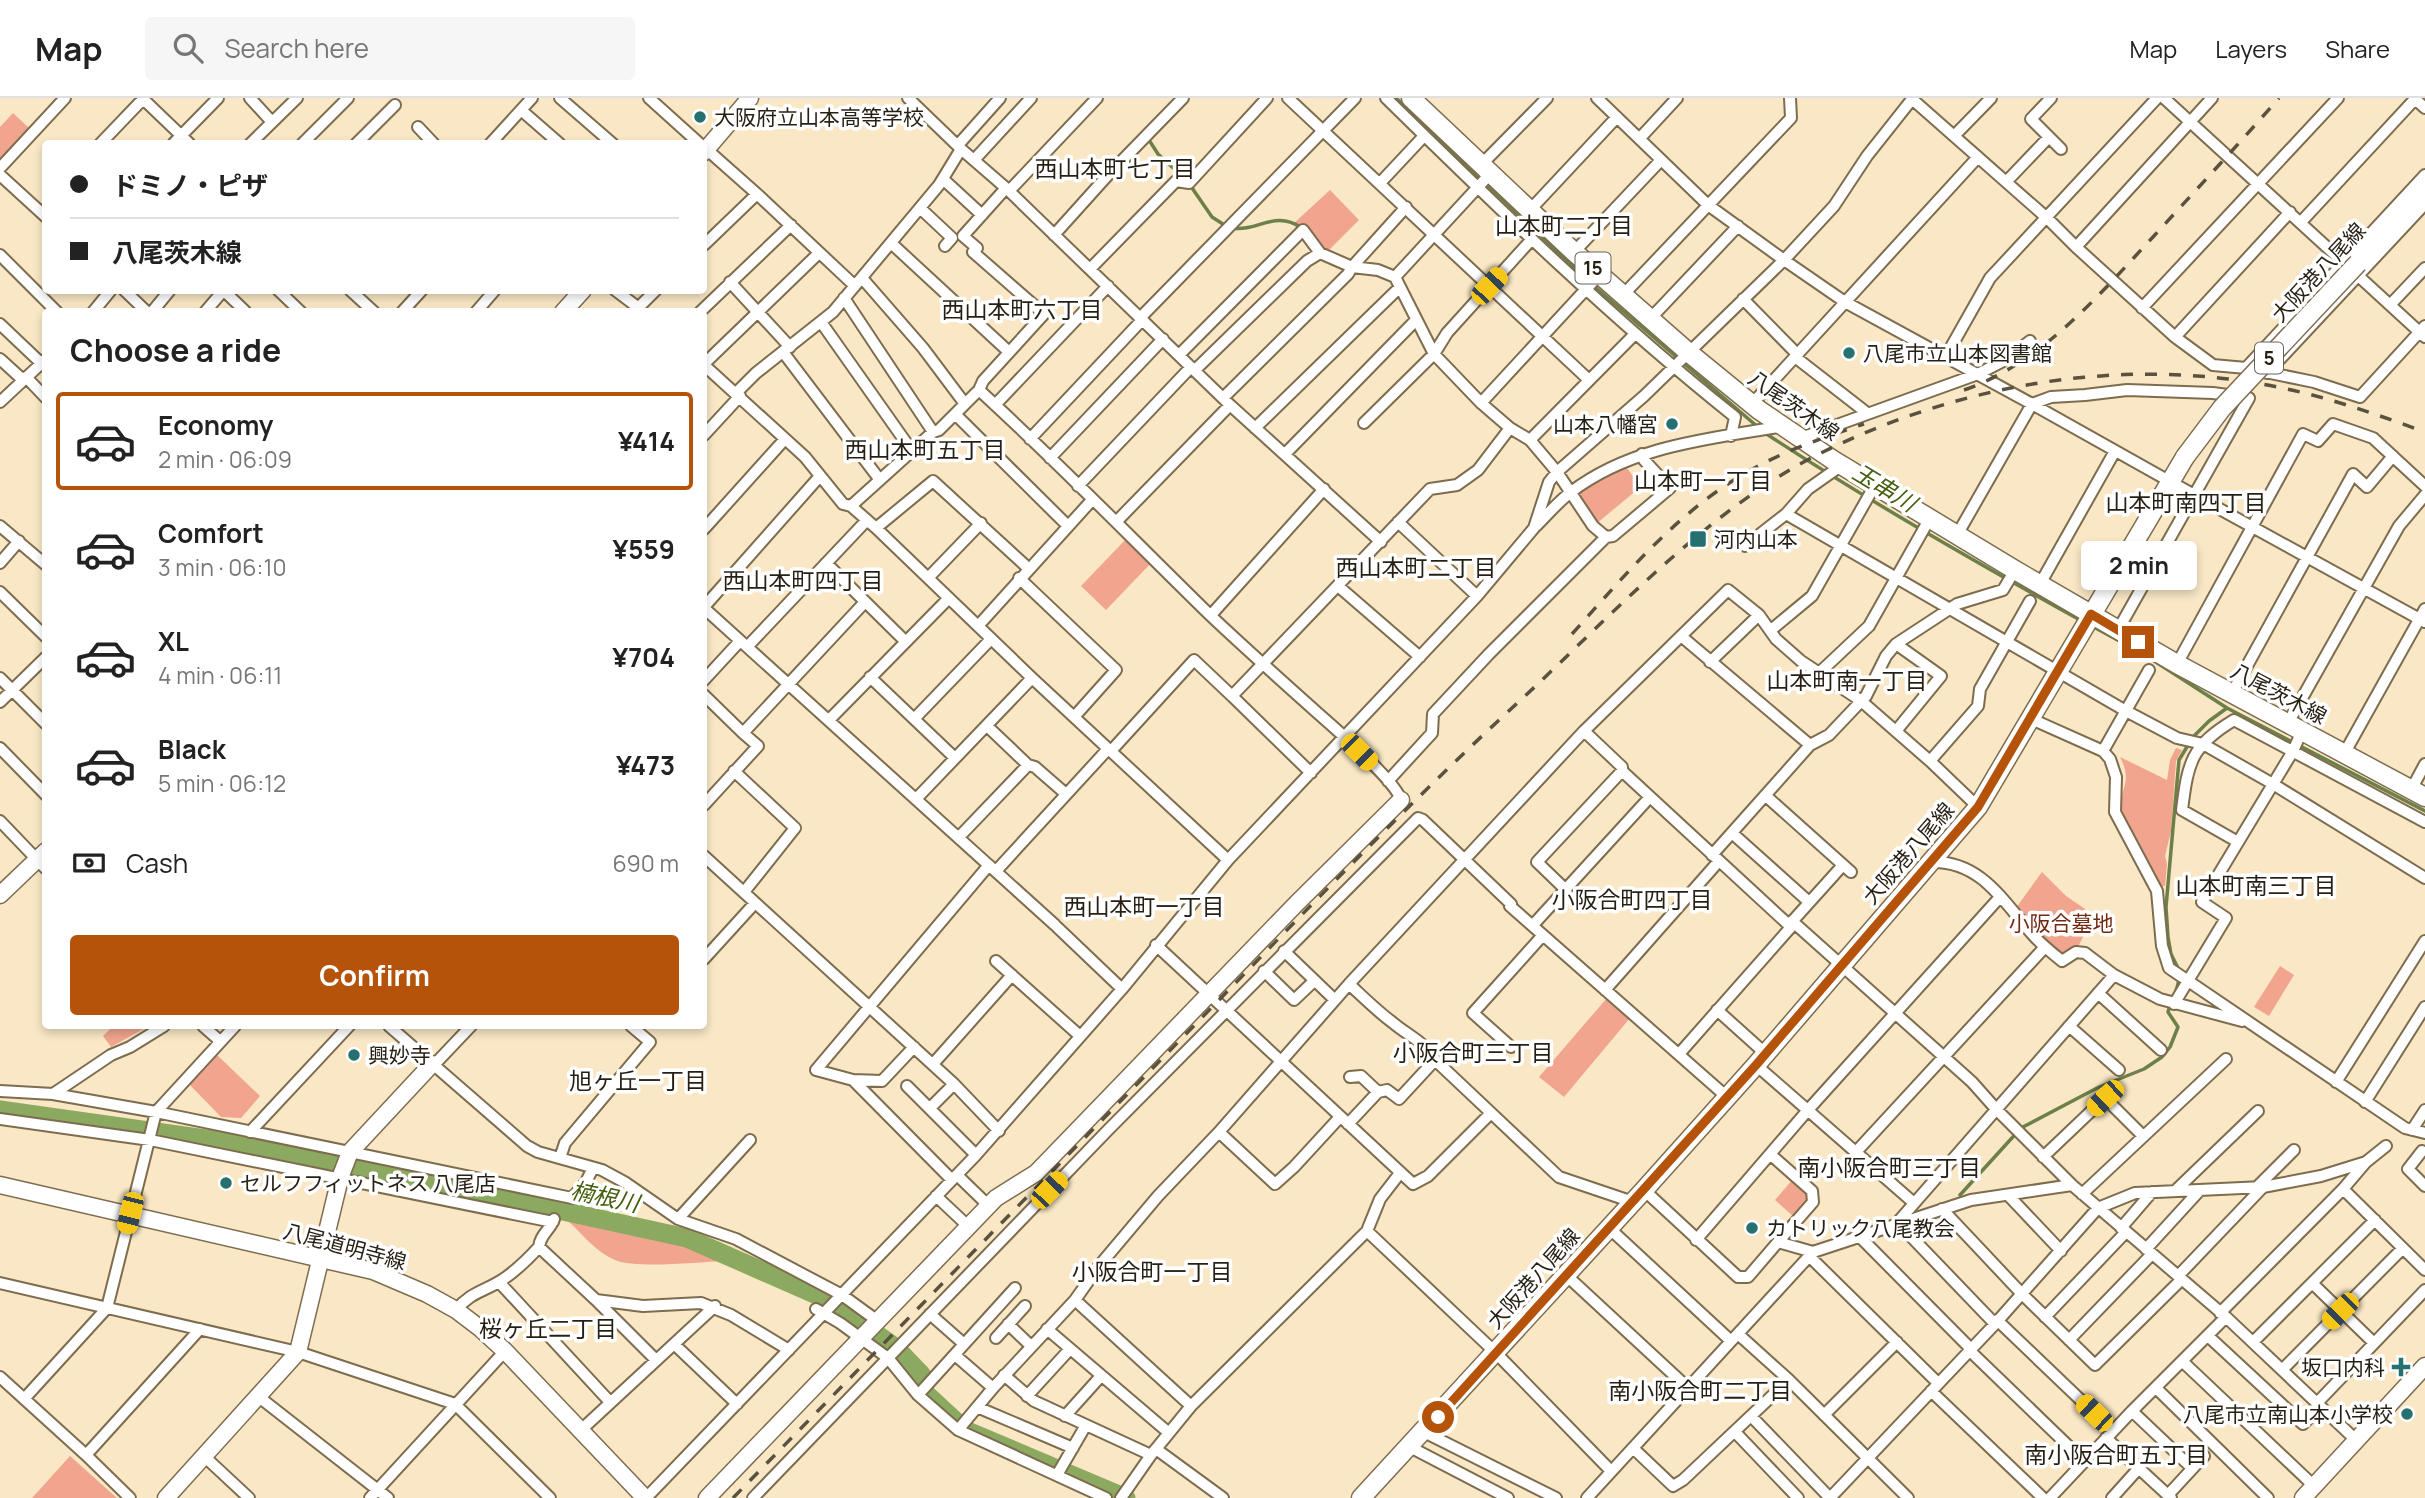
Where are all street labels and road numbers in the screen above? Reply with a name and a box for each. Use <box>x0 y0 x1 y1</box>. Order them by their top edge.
street label: 大阪港八尾線 <box>2265 216 2371 328</box>
road number: 15 <box>1576 252 1610 284</box>
road number: 5 <box>2255 342 2283 374</box>
street label: 八尾茨木線 <box>1743 363 1845 447</box>
street label: 八尾茨木線 <box>2226 656 2332 730</box>
street label: 大阪港八尾線 <box>1856 796 1960 910</box>
street label: 八尾道明寺線 <box>281 1216 409 1276</box>
street label: 大阪港八尾線 <box>1480 1222 1586 1334</box>

